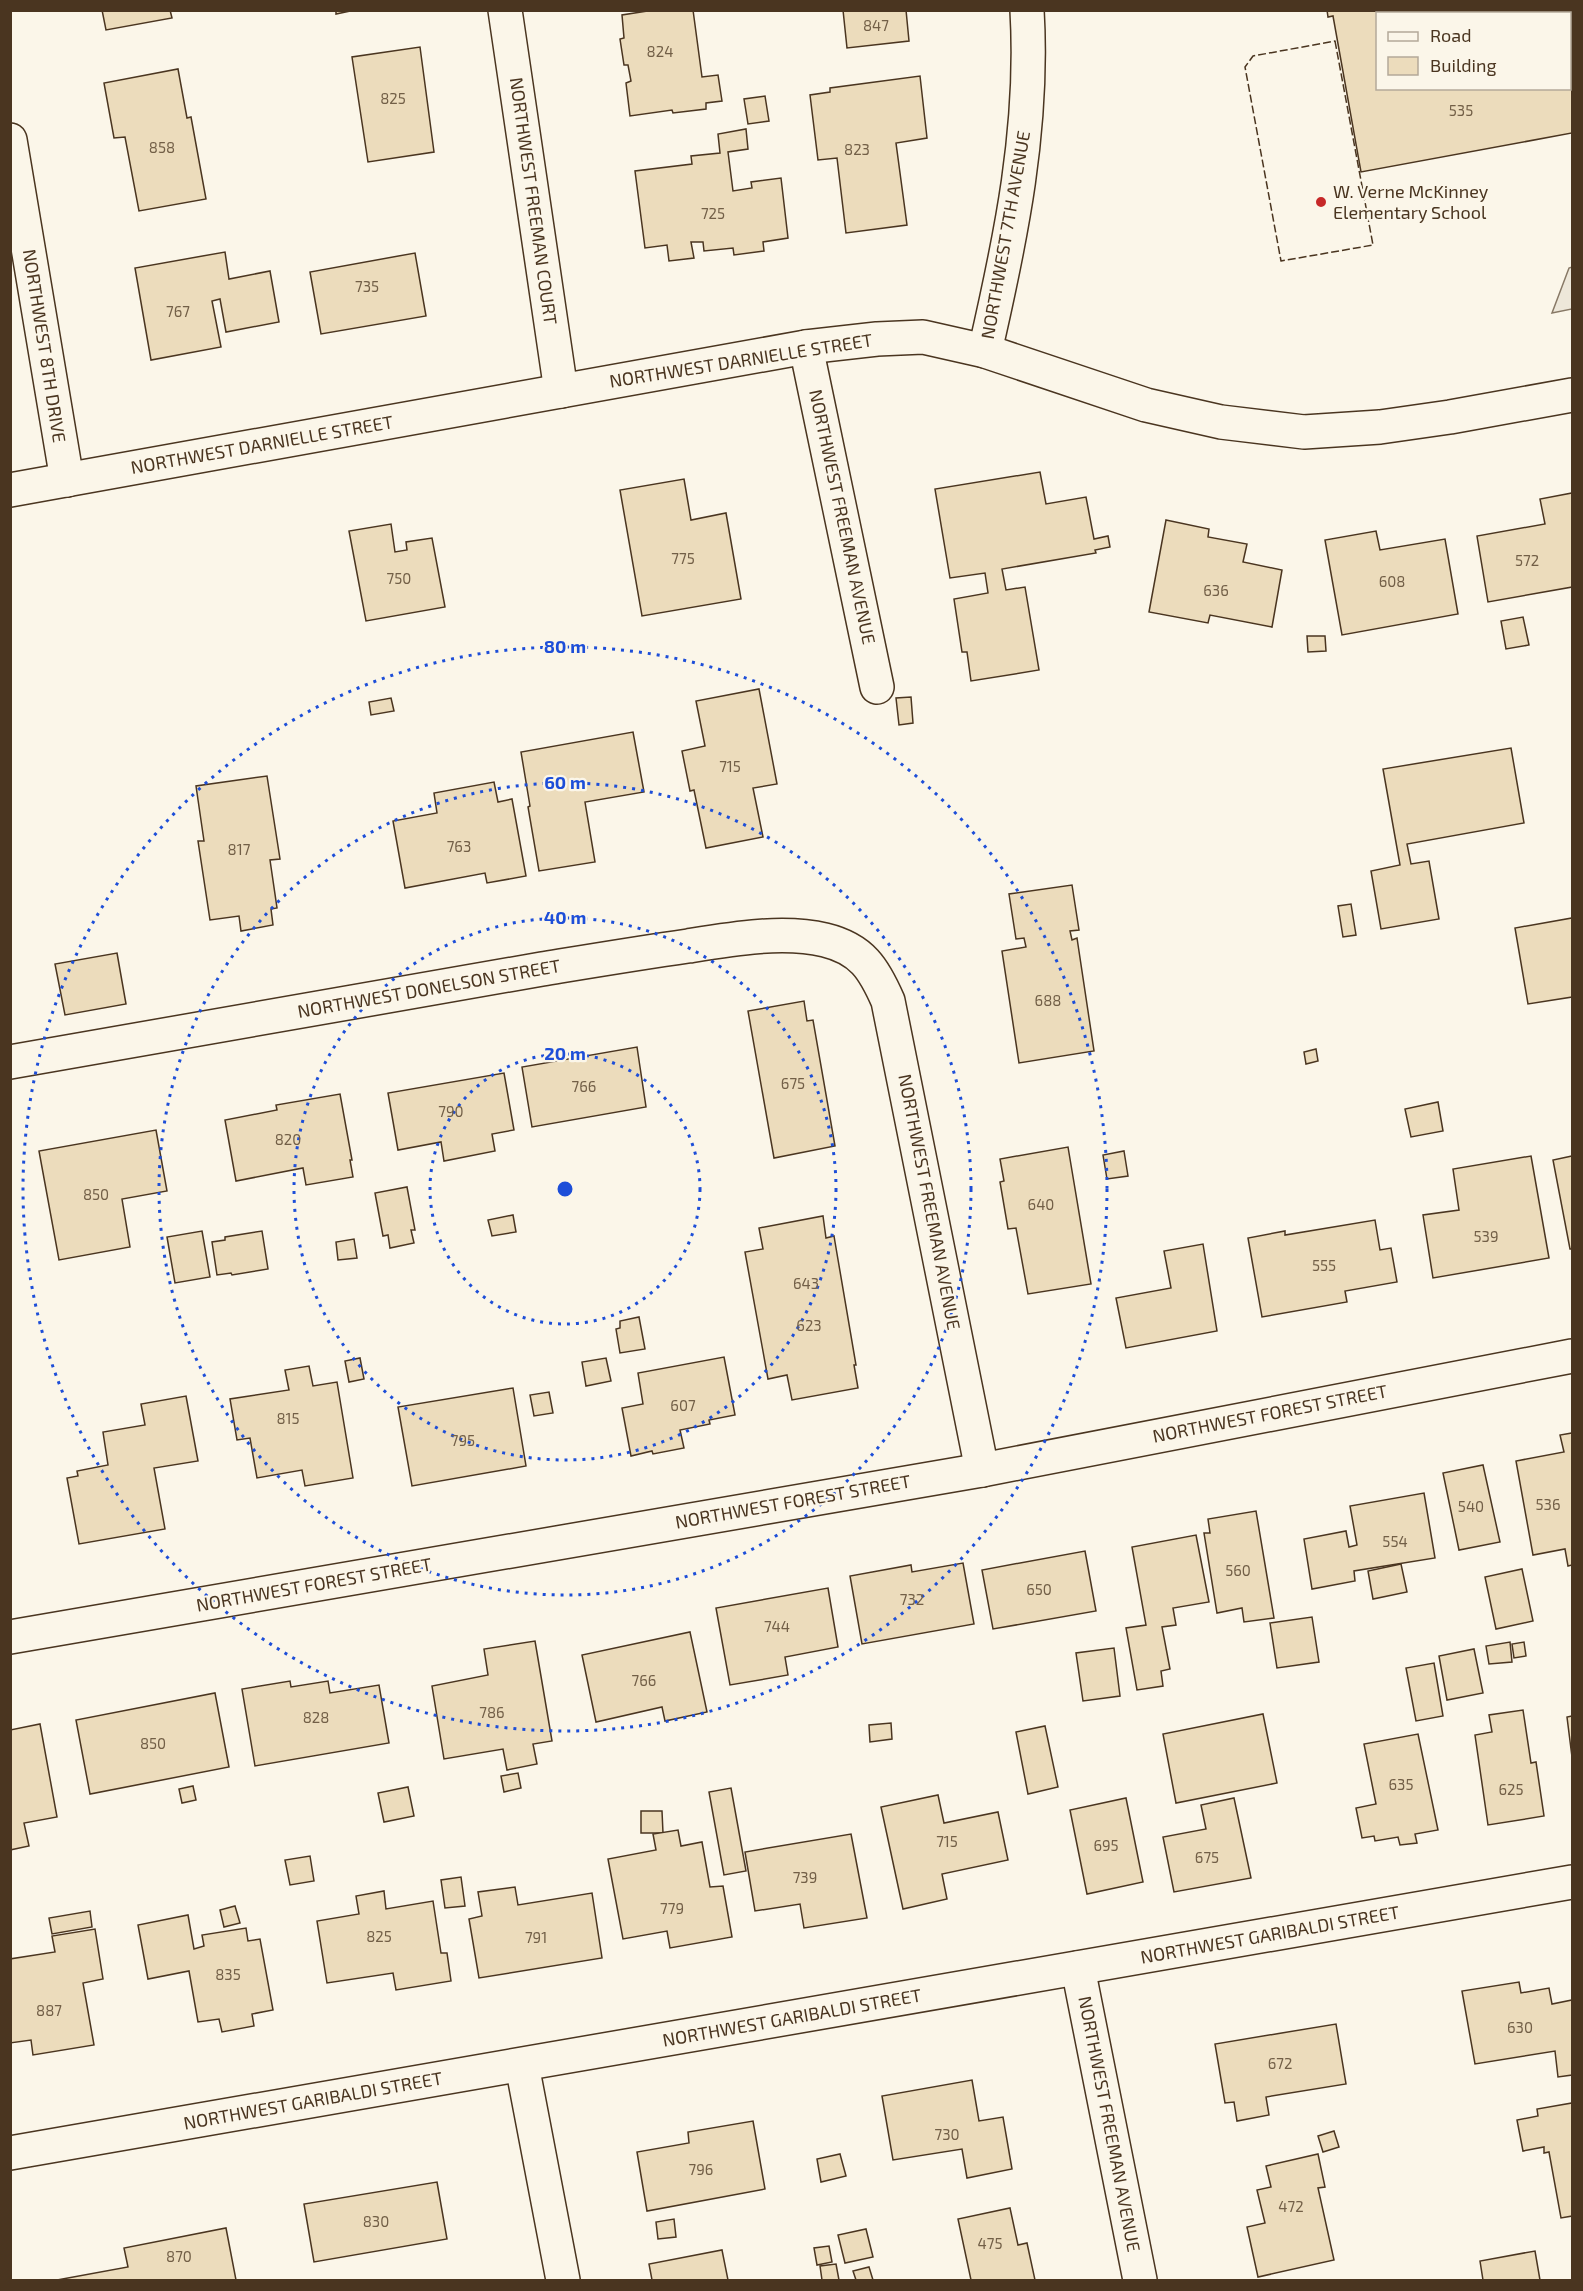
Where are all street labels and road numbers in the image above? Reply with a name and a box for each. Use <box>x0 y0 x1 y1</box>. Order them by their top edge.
street label: NORTHWEST FREEMAN COURT <box>506 76 562 326</box>
street label: NORTHWEST 7TH AVENUE <box>976 129 1034 341</box>
street label: NORTHWEST 8TH DRIVE <box>19 247 71 444</box>
street label: NORTHWEST DARNIELLE STREET <box>608 328 874 392</box>
street label: NORTHWEST FREEMAN AVENUE <box>805 387 881 646</box>
street label: NORTHWEST DARNIELLE STREET <box>129 410 395 478</box>
street label: NORTHWEST DONELSON STREET <box>296 954 563 1022</box>
street label: NORTHWEST FREEMAN AVENUE <box>894 1072 966 1332</box>
street label: NORTHWEST FOREST STREET <box>1151 1379 1390 1447</box>
street label: NORTHWEST FOREST STREET <box>673 1469 913 1533</box>
street label: NORTHWEST FOREST STREET <box>194 1552 434 1616</box>
street label: NORTHWEST GARIBALDI STREET <box>1139 1900 1401 1968</box>
street label: NORTHWEST GARIBALDI STREET <box>661 1983 923 2051</box>
street label: NORTHWEST FREEMAN AVENUE <box>1074 1994 1146 2254</box>
street label: NORTHWEST GARIBALDI STREET <box>182 2066 444 2134</box>

